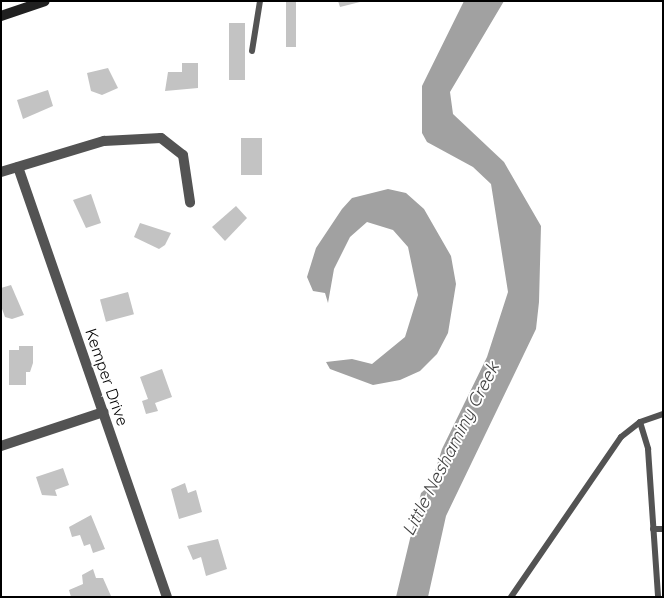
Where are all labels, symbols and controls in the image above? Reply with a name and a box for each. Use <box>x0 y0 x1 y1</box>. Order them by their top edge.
street label: Kemper Drive <box>81 326 133 428</box>
water label: Little Neshaminy Creek <box>398 359 504 539</box>

